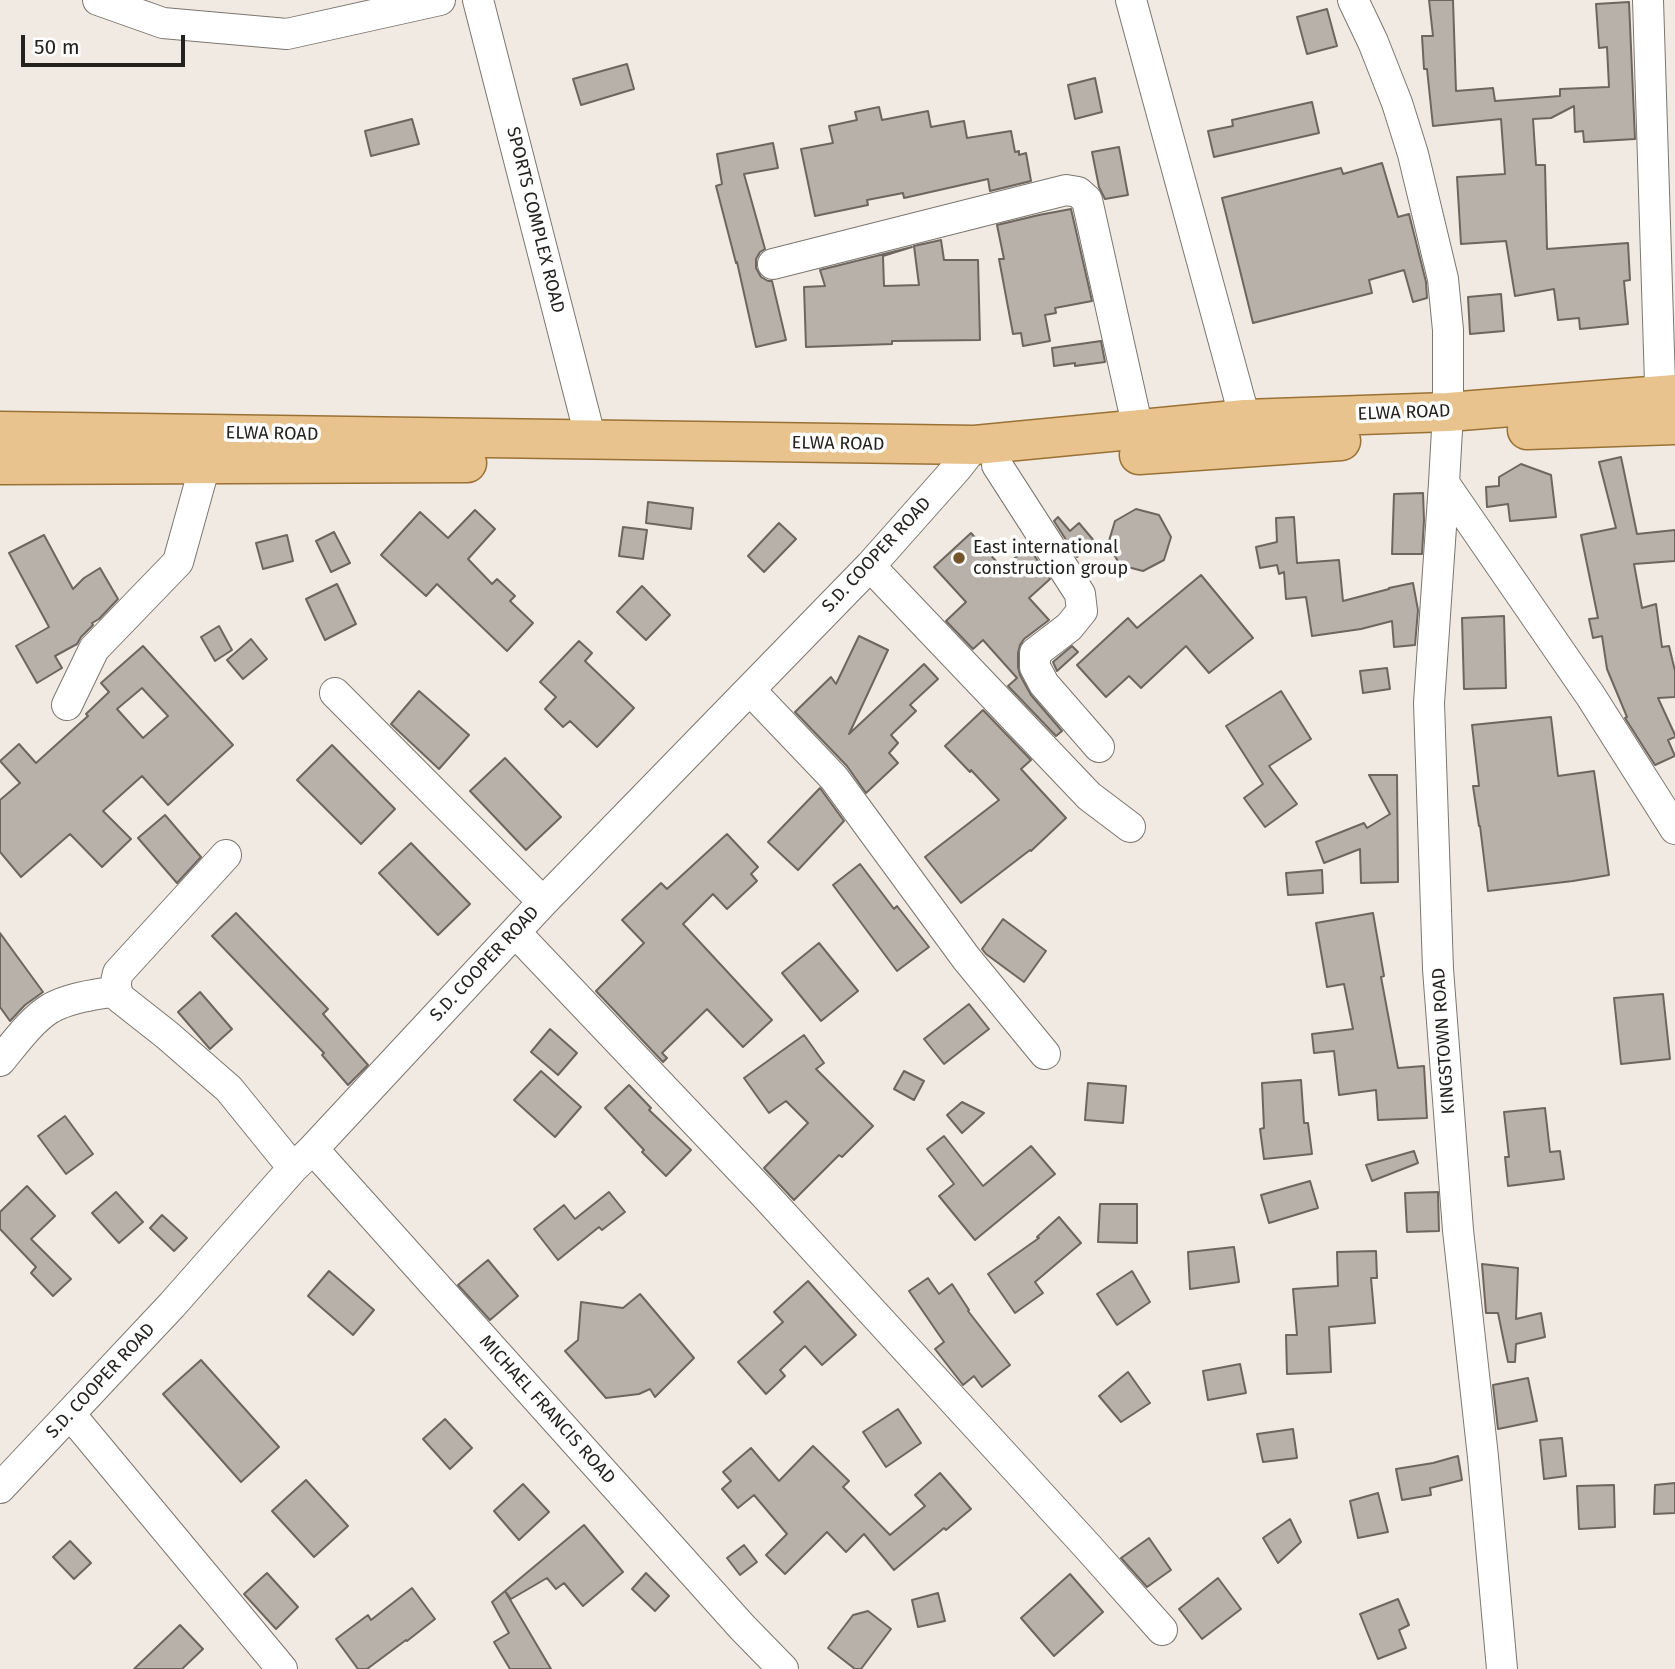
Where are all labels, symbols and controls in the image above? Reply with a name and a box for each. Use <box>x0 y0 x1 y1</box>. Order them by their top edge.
scale bar <box>24 21 189 65</box>
text: 50 m <box>34 34 80 60</box>
street label: SPORTS COMPLEX ROAD <box>501 125 569 315</box>
street label: ELWA ROAD <box>1357 401 1451 425</box>
street label: ELWA ROAD <box>225 422 319 446</box>
street label: ELWA ROAD <box>791 432 885 456</box>
street label: S.D. COOPER ROAD <box>818 493 936 617</box>
place label: East international construction group <box>973 537 1128 580</box>
marker: East international construction group <box>951 550 967 566</box>
street label: S.D. COOPER ROAD <box>426 902 544 1026</box>
street label: KINGSTOWN ROAD <box>1428 967 1460 1115</box>
street label: S.D. COOPER ROAD <box>42 1319 160 1443</box>
street label: MICHAEL FRANCIS ROAD <box>475 1331 619 1489</box>

